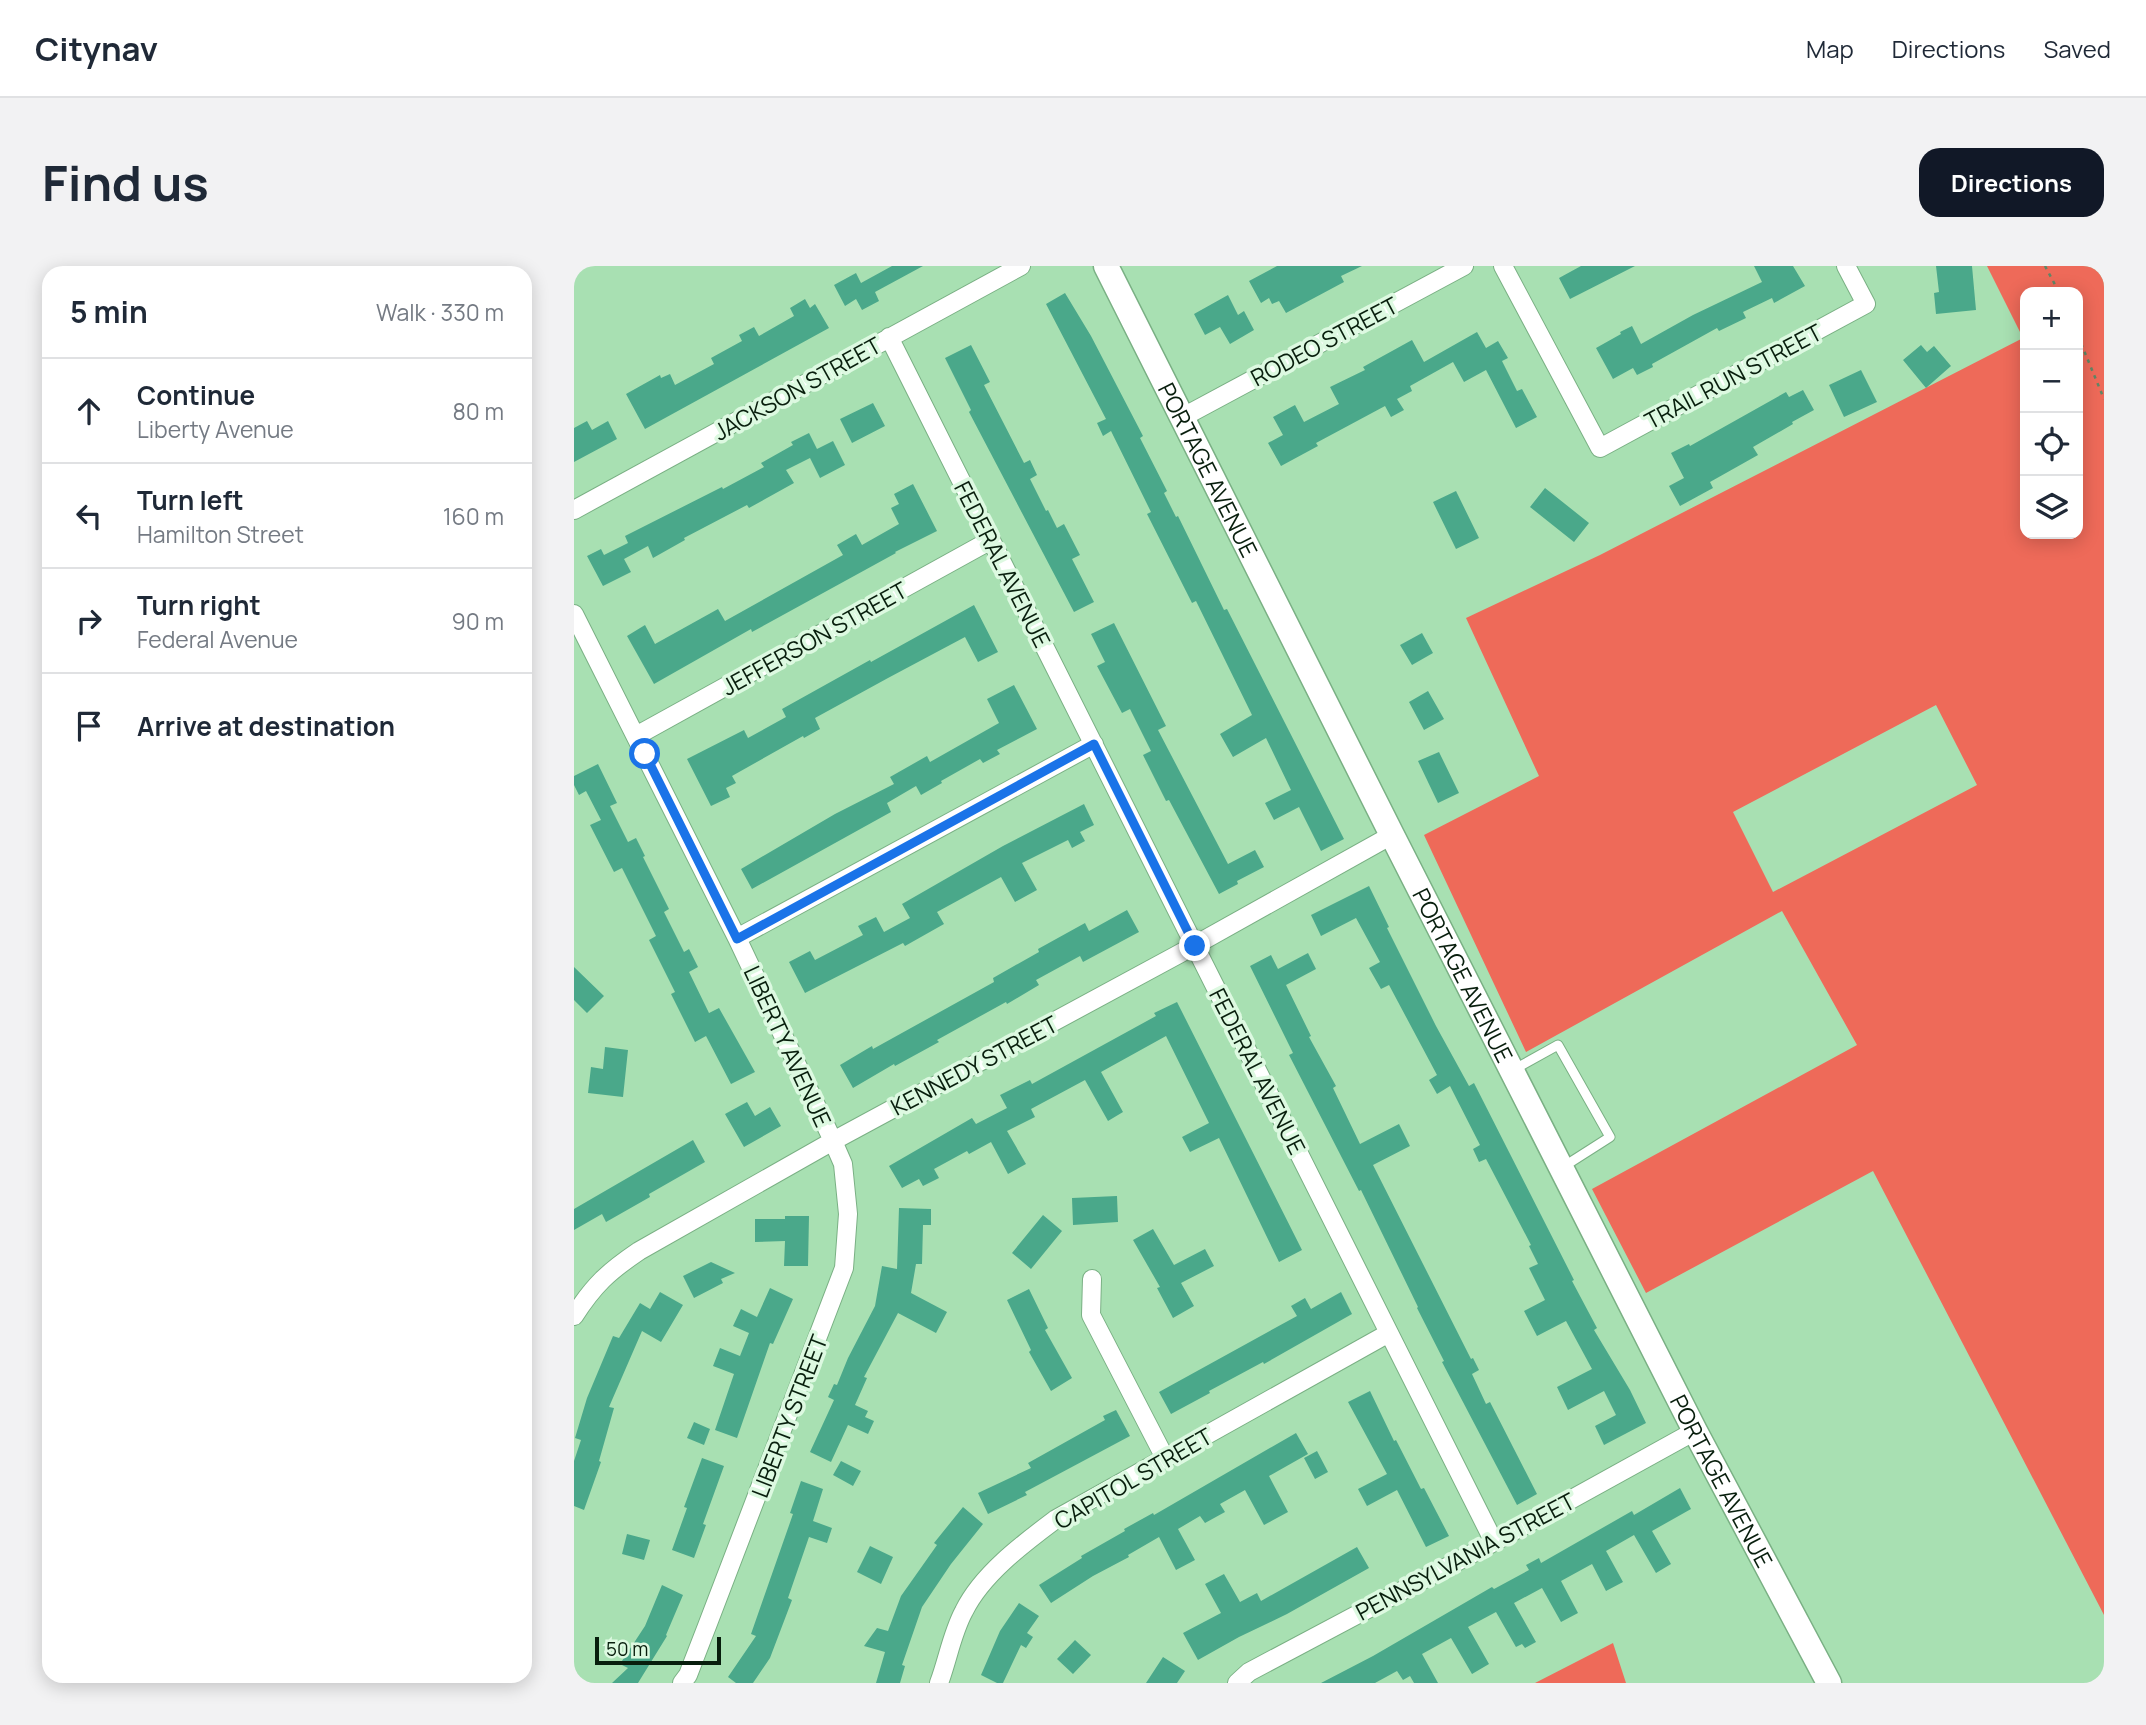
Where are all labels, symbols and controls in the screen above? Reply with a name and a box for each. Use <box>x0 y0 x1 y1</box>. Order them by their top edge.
text: Citynav <box>35 26 158 71</box>
text: Map <box>1806 32 1854 65</box>
text: Directions <box>1892 32 2005 65</box>
text: Saved <box>2043 32 2111 65</box>
button: Directions <box>1919 148 2104 217</box>
text: Find us <box>42 149 209 216</box>
map controls <box>2020 287 2083 539</box>
button: + <box>2020 287 2083 350</box>
street label: RODEO STREET <box>1245 289 1404 393</box>
text: 5 min <box>70 291 148 332</box>
text: Walk · 330 m <box>376 296 504 328</box>
street label: TRAIL RUN STREET <box>1639 316 1828 436</box>
street label: JACKSON STREET <box>707 328 887 447</box>
button: − <box>2020 350 2083 413</box>
text: Continue <box>137 377 255 413</box>
street label: PORTAGE AVENUE <box>1151 377 1266 562</box>
icon: ahead <box>70 392 108 430</box>
text: 80 m <box>453 395 504 427</box>
text: Liberty Avenue <box>137 413 294 445</box>
button: locate <box>2020 413 2083 476</box>
street label: FEDERAL AVENUE <box>947 475 1059 653</box>
button: layers <box>2020 476 2083 539</box>
text: Turn left <box>137 482 244 518</box>
icon: left <box>70 497 108 535</box>
text: 160 m <box>443 500 504 532</box>
text: Hamilton Street <box>137 518 304 550</box>
street label: JEFFERSON STREET <box>715 573 913 702</box>
text: Turn right <box>137 587 261 623</box>
icon: right <box>70 602 108 640</box>
text: 90 m <box>452 605 504 637</box>
text: Federal Avenue <box>137 623 298 655</box>
icon: arrive <box>70 707 108 745</box>
text: Arrive at destination <box>137 708 395 744</box>
route start <box>629 738 660 769</box>
street label: PORTAGE AVENUE <box>1406 883 1521 1068</box>
route end <box>1179 930 1210 961</box>
street label: LIBERTY AVENUE <box>737 960 839 1132</box>
street label: FEDERAL AVENUE <box>1202 982 1314 1160</box>
street label: KENNEDY STREET <box>885 1007 1063 1123</box>
street label: LIBERTY STREET <box>743 1330 835 1502</box>
street label: PORTAGE AVENUE <box>1663 1389 1781 1573</box>
street label: CAPITOL STREET <box>1048 1420 1218 1536</box>
street label: PENNSYLVANIA STREET <box>1350 1484 1581 1627</box>
scale bar <box>595 1634 721 1666</box>
text: 50 m <box>606 1636 648 1662</box>

